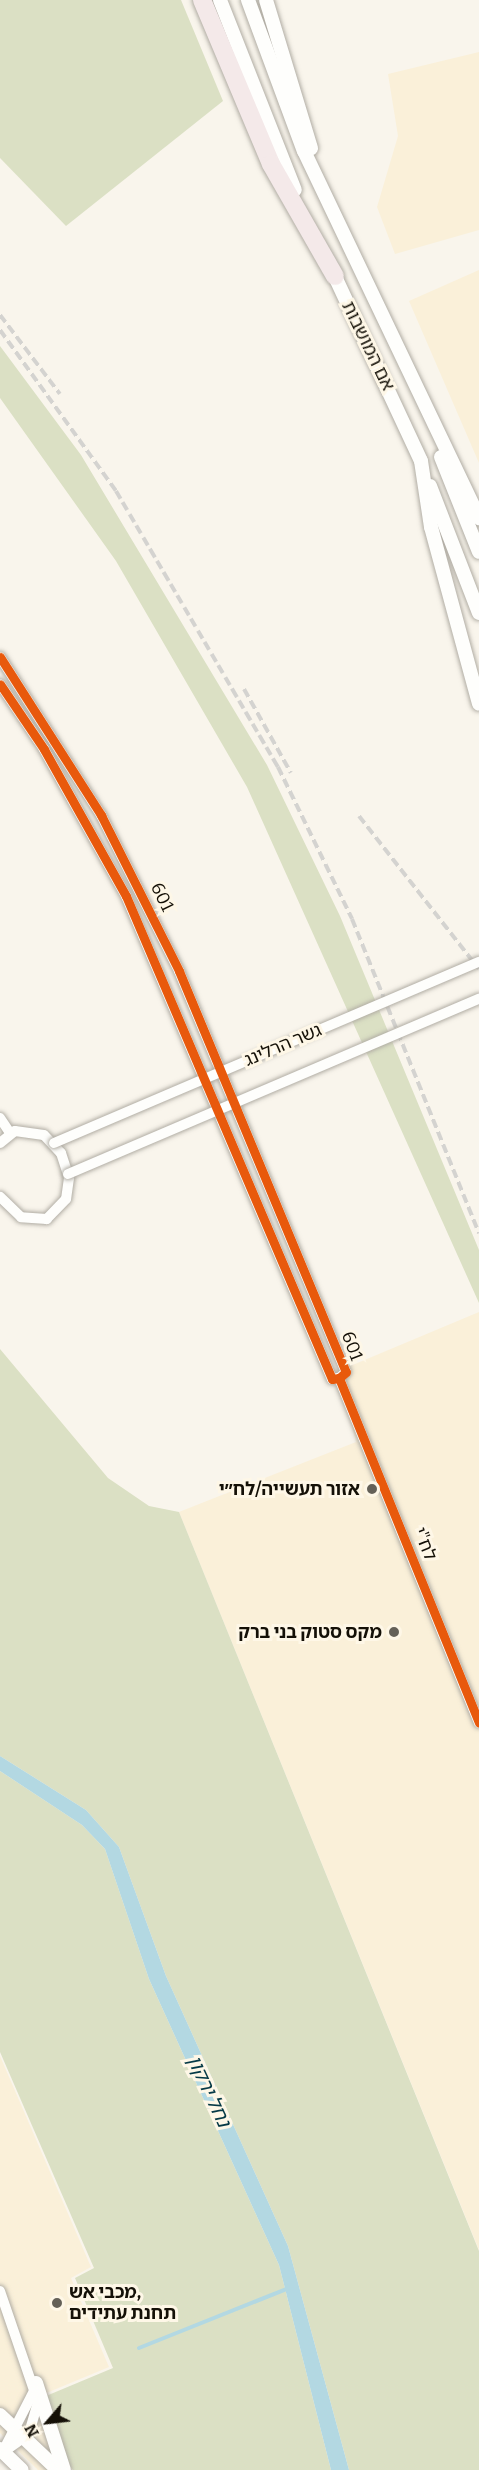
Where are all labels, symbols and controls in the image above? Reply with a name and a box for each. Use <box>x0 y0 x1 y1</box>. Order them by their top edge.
street label: אם המושבות <box>337 298 399 394</box>
street label: 601 <box>146 879 178 915</box>
street label: גשר הרלינג <box>241 1019 325 1071</box>
street label: 601 <box>337 1328 367 1364</box>
place label: אזור תעשייה/לח״י <box>219 1478 360 1500</box>
marker: אזור תעשייה/לח״י <box>365 1482 379 1496</box>
street label: לח"י <box>409 1524 441 1564</box>
place label: מקס סטוק בני ברק <box>238 1621 382 1643</box>
marker: מקס סטוק בני ברק <box>387 1625 401 1639</box>
water label: נחל ירקון <box>182 2051 236 2131</box>
place label: מכבי אש, תחנת עתידים <box>69 2282 176 2324</box>
marker: מכבי אש, תחנת עתידים <box>50 2296 64 2310</box>
north arrow <box>18 2392 78 2452</box>
text: N <box>20 2421 43 2441</box>

